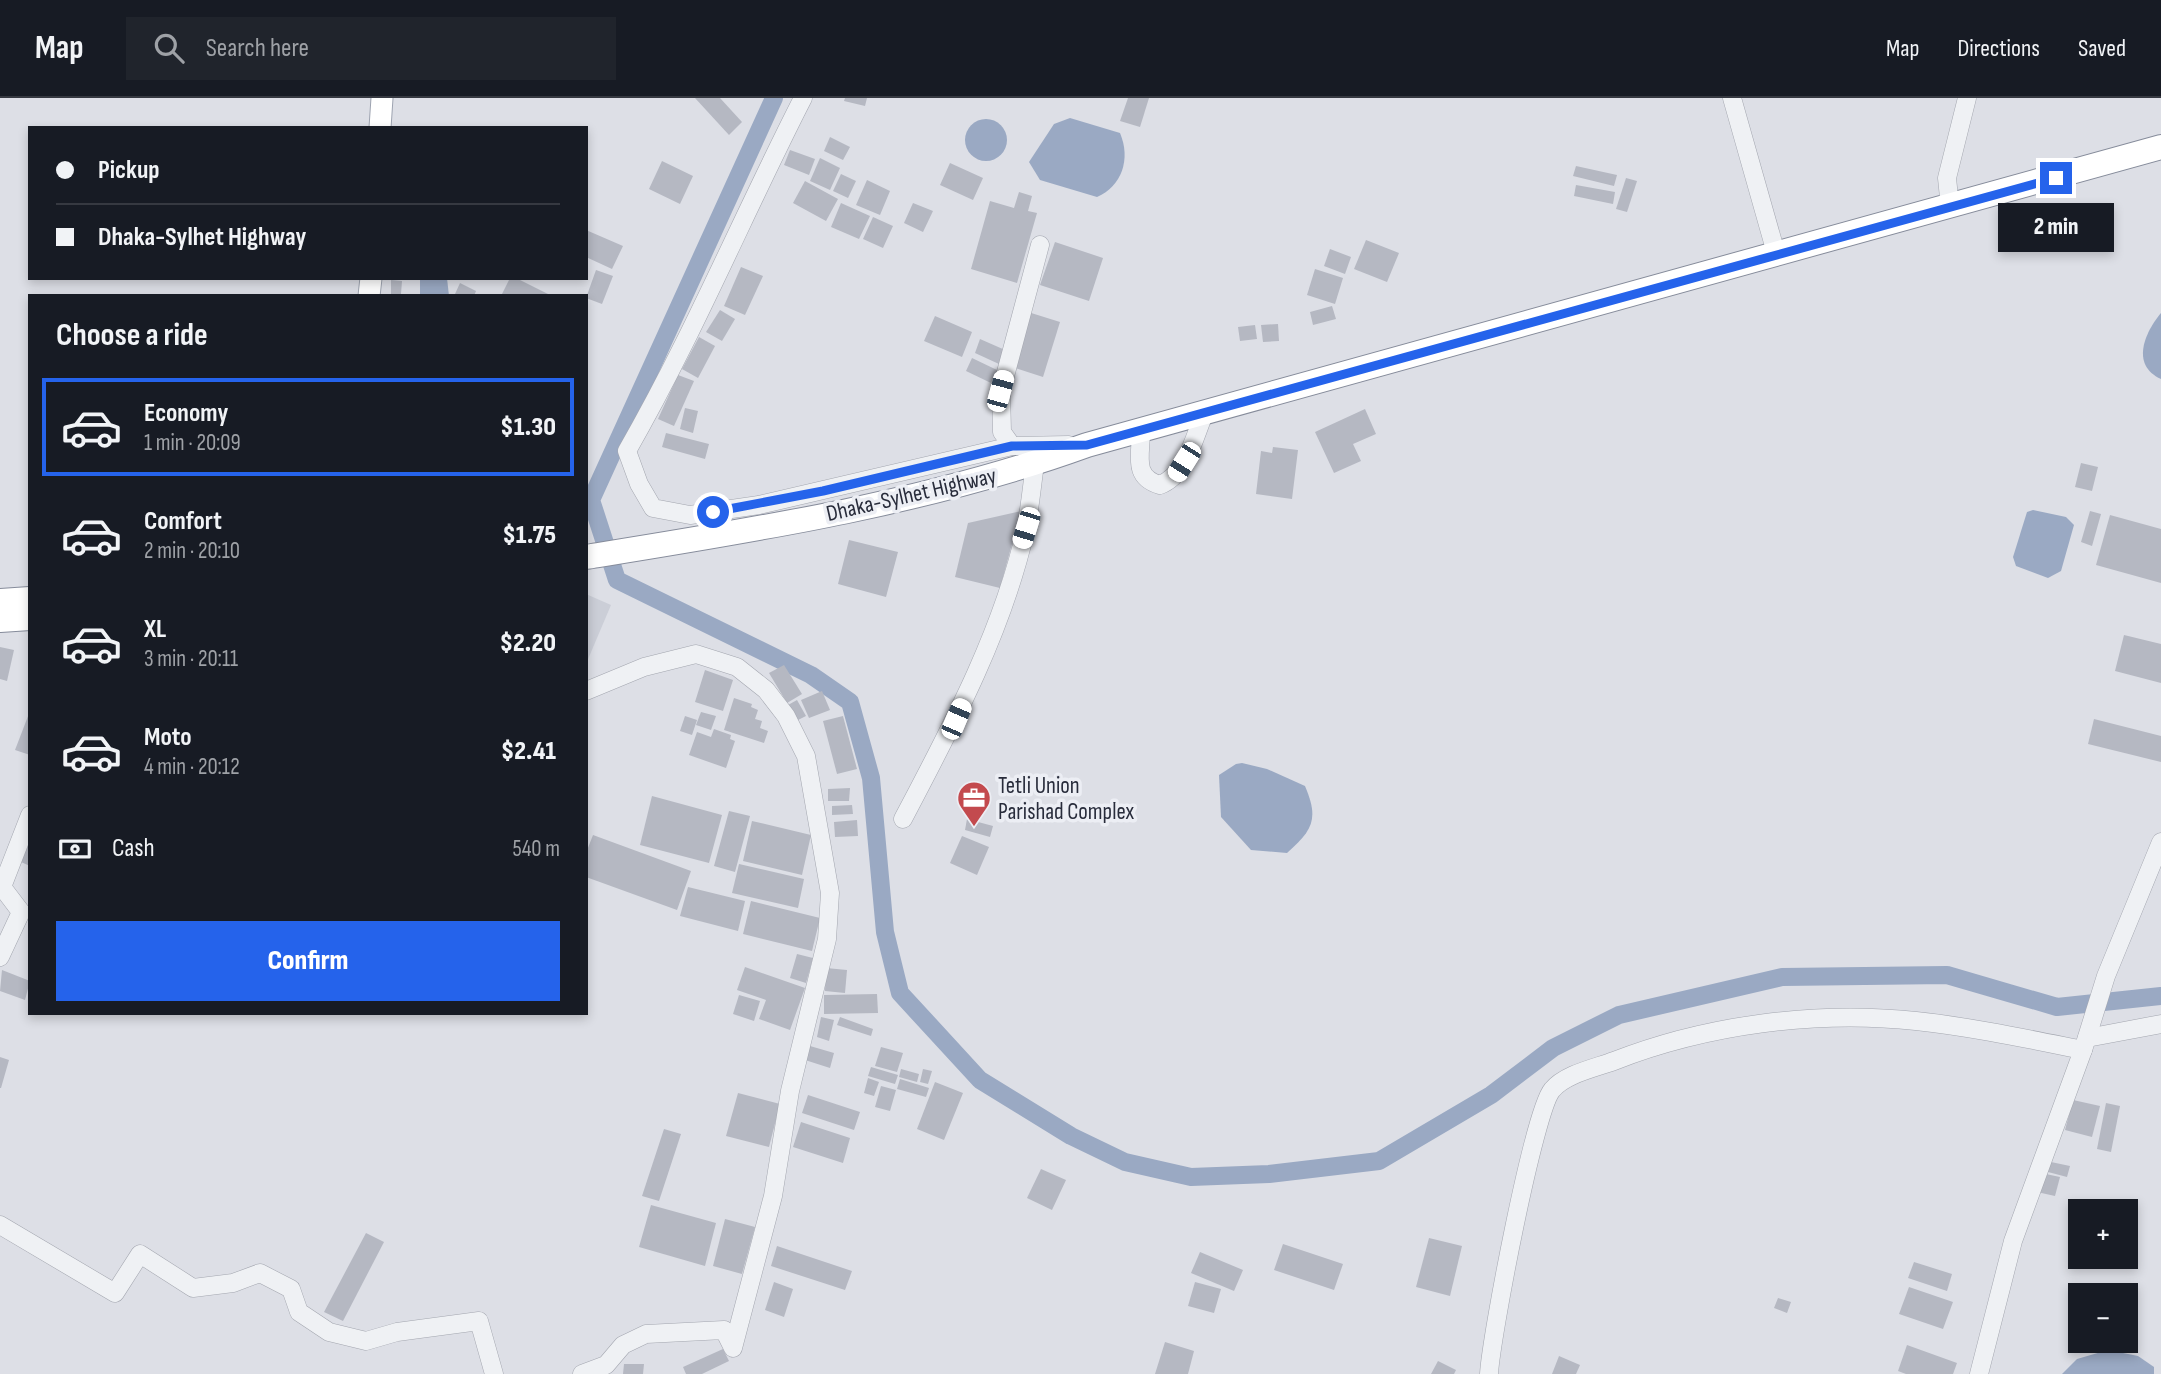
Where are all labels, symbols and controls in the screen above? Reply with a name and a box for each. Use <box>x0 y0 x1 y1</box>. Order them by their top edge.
search box <box>126 17 616 80</box>
text: Map <box>35 28 84 68</box>
icon: search <box>150 29 188 67</box>
text: Search here <box>206 33 309 64</box>
text: Map <box>1886 34 1919 63</box>
text: Directions <box>1957 34 2040 63</box>
text: Saved <box>2078 34 2126 63</box>
text: Pickup <box>98 155 160 186</box>
route end <box>2040 162 2072 194</box>
callout: 2 min <box>1998 202 2114 252</box>
text: 2 min <box>2034 213 2078 241</box>
text: Dhaka-Sylhet Highway <box>98 222 306 253</box>
text: Choose a ride <box>56 316 208 355</box>
car <box>985 368 1016 414</box>
icon: car <box>60 396 123 459</box>
text: Economy <box>144 398 228 429</box>
text: $1.30 <box>500 412 556 443</box>
text: 1 min · 20:09 <box>144 429 241 457</box>
car <box>1164 439 1205 485</box>
street label: Dhaka-Sylhet Highway <box>823 462 999 528</box>
route start <box>697 496 729 528</box>
icon: car <box>60 504 123 567</box>
car <box>1010 505 1043 551</box>
text: Comfort <box>144 506 222 537</box>
text: $1.75 <box>502 520 556 551</box>
text: 2 min · 20:10 <box>144 537 240 565</box>
icon: car <box>60 612 123 675</box>
text: XL <box>144 614 166 645</box>
text: $2.20 <box>500 628 556 659</box>
text: 3 min · 20:11 <box>144 645 238 673</box>
car <box>939 696 974 742</box>
icon: car <box>60 720 123 783</box>
text: Moto <box>144 722 192 753</box>
text: $2.41 <box>501 736 556 767</box>
text: 4 min · 20:12 <box>144 753 240 781</box>
place label: Tetli Union Parishad Complex <box>998 772 1134 826</box>
office icon: Tetli Union Parishad Complex <box>955 779 993 828</box>
icon: cash <box>56 830 94 868</box>
text: Cash <box>112 833 155 864</box>
text: 540 m <box>512 835 560 863</box>
button: Confirm <box>56 921 560 1001</box>
map controls <box>2068 1199 2138 1353</box>
button: + <box>2068 1199 2138 1269</box>
button: − <box>2068 1283 2138 1353</box>

